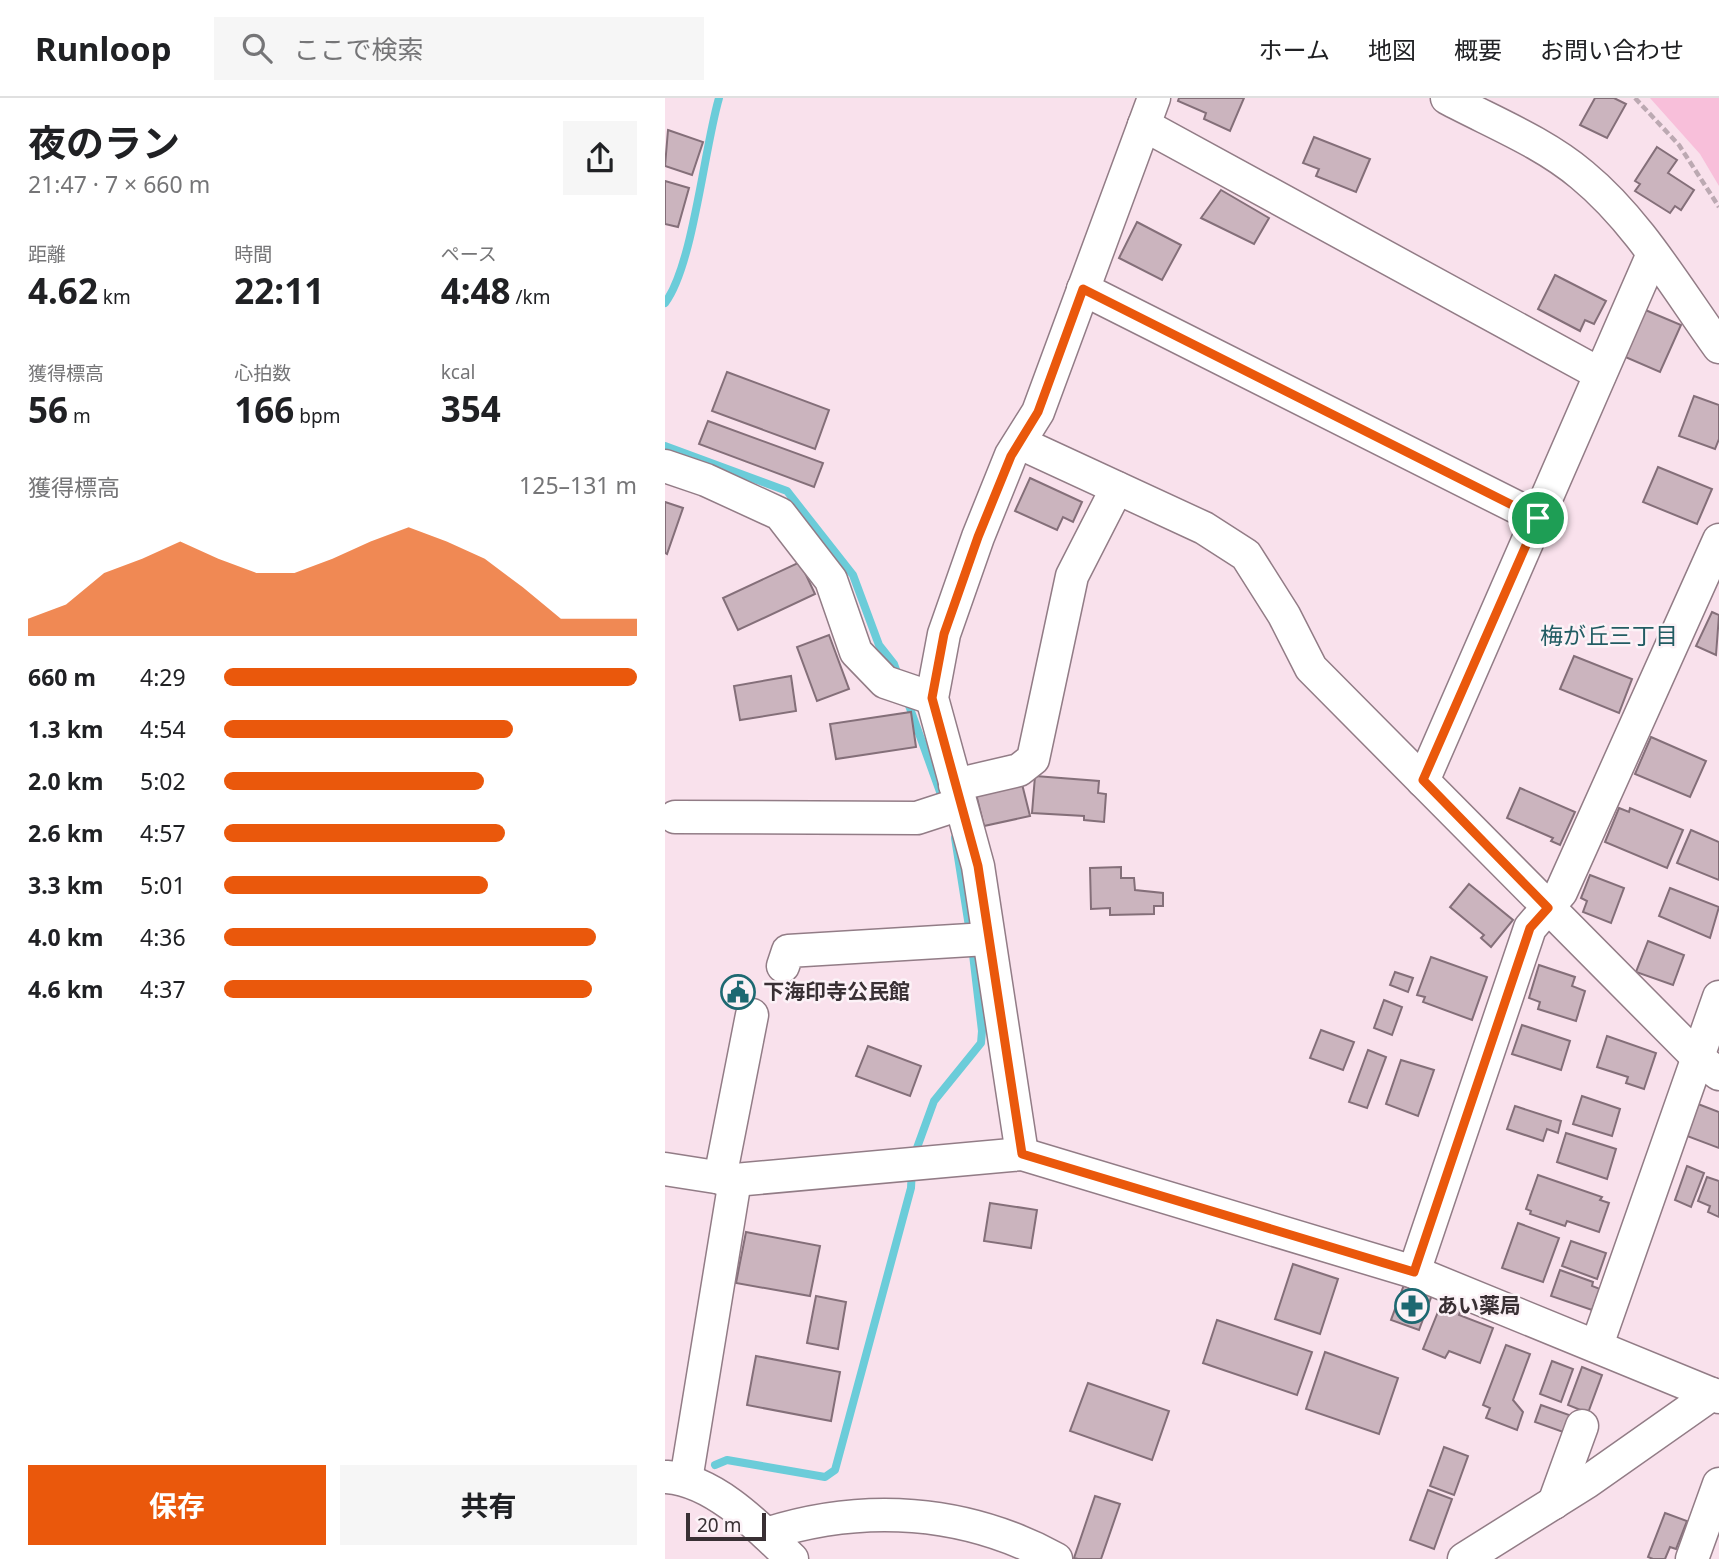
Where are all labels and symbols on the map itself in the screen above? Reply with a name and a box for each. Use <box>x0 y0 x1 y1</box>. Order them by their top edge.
pin <box>1508 488 1568 548</box>
district label: 梅が丘三丁目 <box>1540 619 1678 651</box>
public building icon: 下海印寺公民館 <box>719 973 757 1011</box>
place label: 下海印寺公民館 <box>763 977 910 1005</box>
pharmacy icon: あい薬局 <box>1393 1287 1431 1325</box>
place label: あい薬局 <box>1437 1291 1521 1319</box>
scale bar <box>686 1510 767 1542</box>

